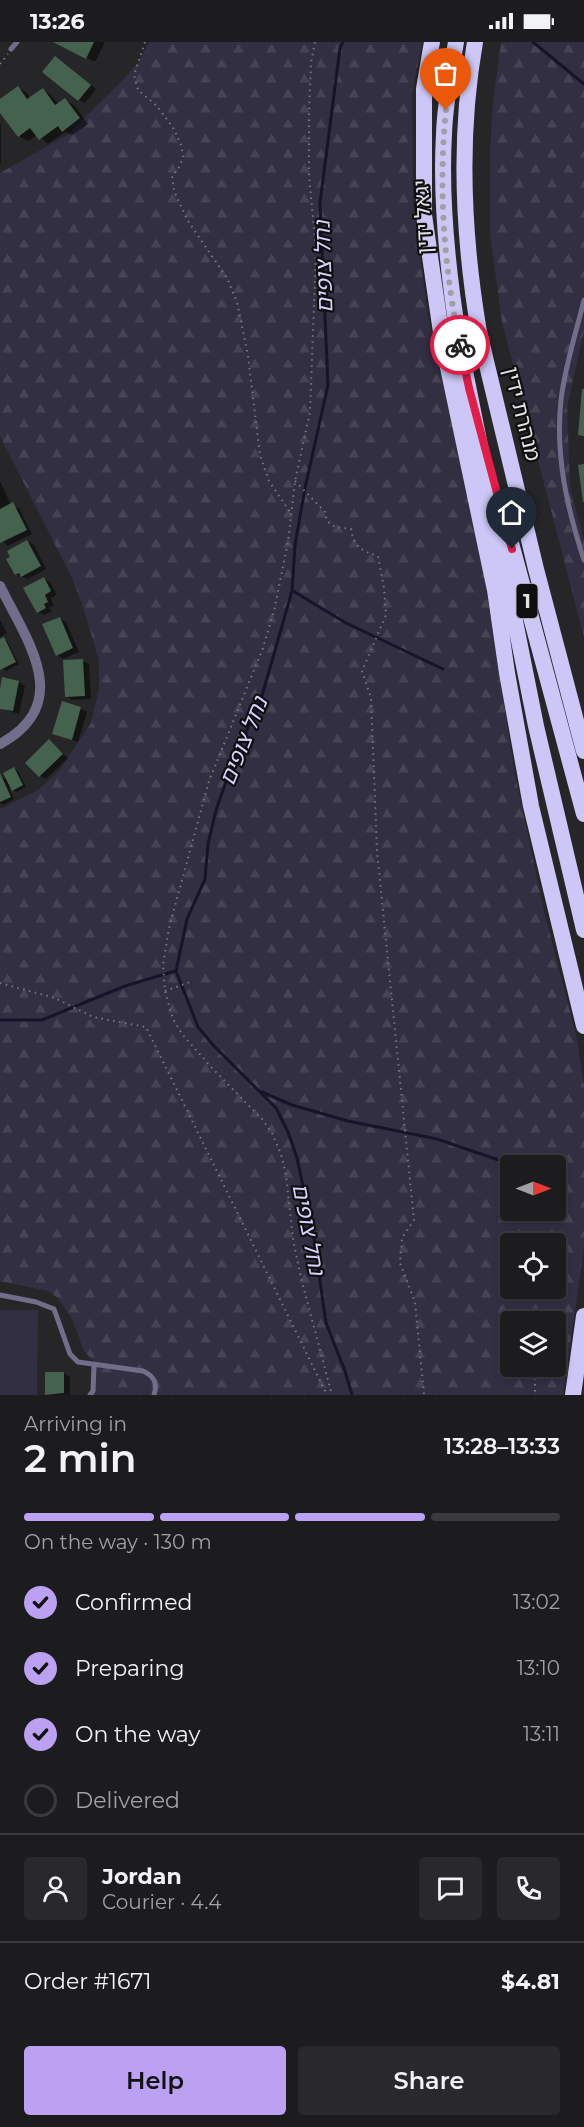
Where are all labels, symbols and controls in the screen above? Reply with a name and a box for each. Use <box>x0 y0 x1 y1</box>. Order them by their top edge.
text: 13:26 <box>30 8 84 35</box>
pin <box>420 48 471 110</box>
icon: bag <box>429 57 462 90</box>
street label: יגאל ידין <box>408 179 437 255</box>
water label: נחל צופים <box>308 219 339 314</box>
courier <box>430 315 490 375</box>
icon: bike <box>444 329 477 362</box>
street label: מנהרת ידין <box>499 364 546 464</box>
pin <box>486 487 537 549</box>
icon: home <box>495 496 528 529</box>
road number: 1 <box>516 584 538 618</box>
water label: נחל צופים <box>214 692 274 789</box>
north arrow <box>500 1155 566 1221</box>
map controls <box>500 1155 566 1377</box>
water label: נחל צופים <box>286 1181 331 1279</box>
button: locate <box>500 1233 566 1299</box>
button: layers <box>500 1311 566 1377</box>
text: Arriving in <box>24 1412 127 1436</box>
text: 13:28–13:33 <box>444 1433 560 1460</box>
text: 2 min <box>24 1434 137 1482</box>
text: On the way · 130 m <box>24 1530 212 1554</box>
icon: check <box>24 1586 57 1619</box>
text: Confirmed <box>75 1589 192 1616</box>
text: 13:02 <box>513 1590 560 1614</box>
icon: check <box>24 1652 57 1685</box>
text: Preparing <box>75 1655 184 1682</box>
text: 13:10 <box>517 1656 560 1680</box>
icon: check <box>24 1718 57 1751</box>
text: On the way <box>75 1721 200 1748</box>
text: 13:11 <box>523 1722 560 1746</box>
text: Delivered <box>75 1787 180 1814</box>
button: person <box>24 1857 87 1920</box>
button: chat <box>419 1857 482 1920</box>
button: phone <box>497 1857 560 1920</box>
text: Jordan <box>102 1863 182 1890</box>
text: Courier · 4.4 <box>102 1890 221 1914</box>
text: Order #1671 <box>24 1968 151 1995</box>
text: $4.81 <box>501 1968 560 1995</box>
button: Help <box>24 2046 286 2115</box>
button: Share <box>298 2046 560 2115</box>

